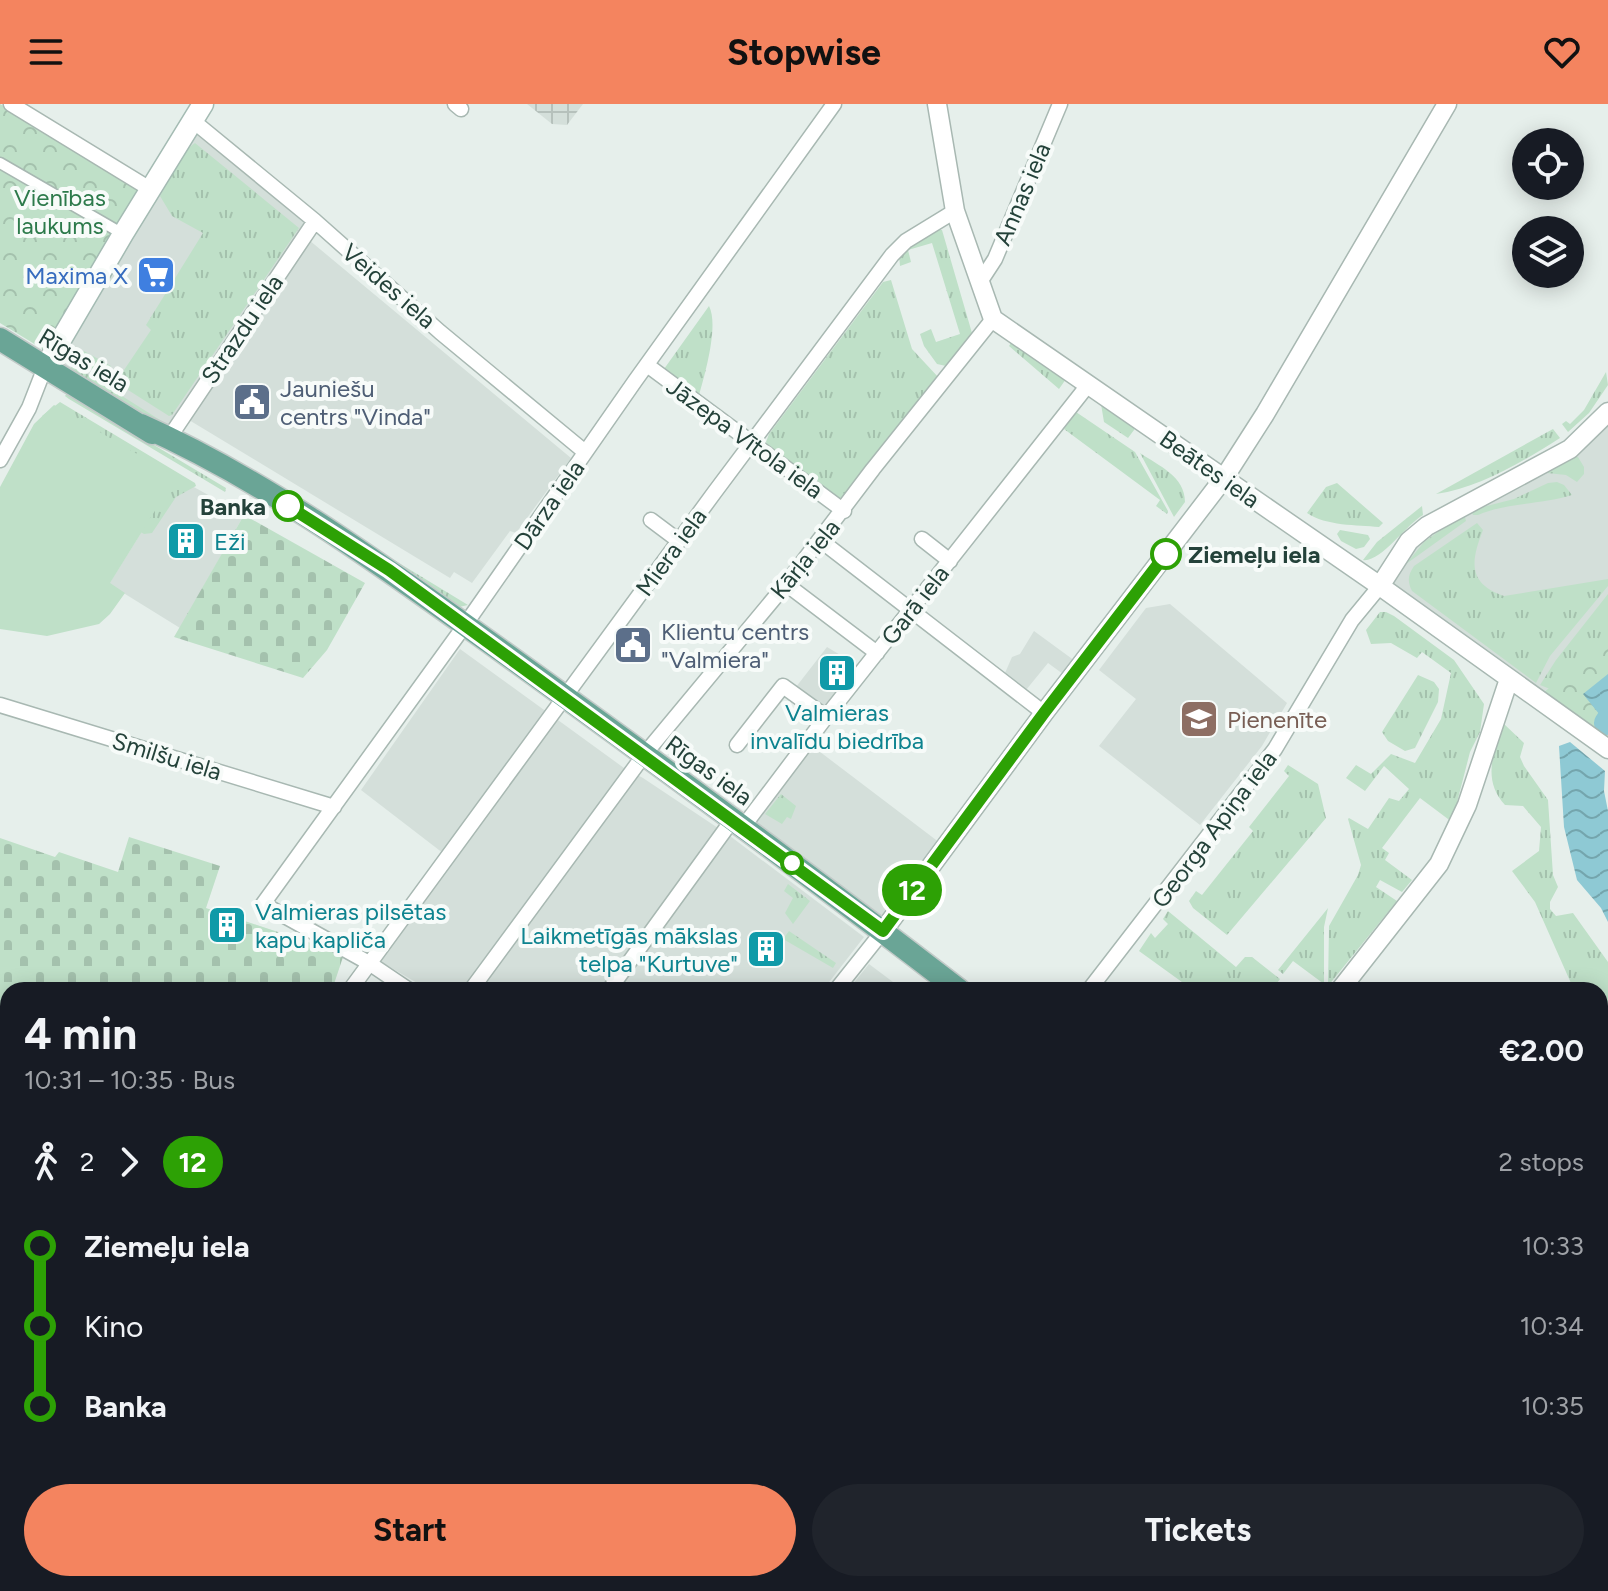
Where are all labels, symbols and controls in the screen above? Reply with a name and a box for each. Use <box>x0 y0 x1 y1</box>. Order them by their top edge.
icon: menu <box>24 30 68 74</box>
icon: heart <box>1540 30 1584 74</box>
text: Stopwise <box>727 31 881 74</box>
map controls <box>1512 128 1584 288</box>
button: locate <box>1512 128 1584 200</box>
street label: Annas iela <box>987 138 1057 250</box>
park label: Vienības laukums <box>14 183 106 240</box>
button: layers <box>1512 216 1584 288</box>
street label: Veides iela <box>336 237 442 335</box>
supermarket icon: Maxima X <box>135 254 177 296</box>
place label: Maxima X <box>25 261 128 290</box>
street label: Strazdu iela <box>195 269 289 389</box>
street label: Rīgas iela <box>34 322 134 398</box>
street label: Jāzepa Vītola iela <box>661 371 829 505</box>
place label: Jauniešu centrs "Vinda" <box>280 374 431 431</box>
public building icon: Jauniešu centrs "Vinda" <box>231 381 273 423</box>
street label: Beātes iela <box>1154 424 1266 514</box>
street label: Dārza iela <box>508 455 590 555</box>
marker: Banka <box>273 491 303 521</box>
place label: Banka <box>200 492 266 521</box>
street label: Miera iela <box>629 502 713 602</box>
street label: Kārļa iela <box>764 513 846 605</box>
building icon: Eži <box>165 520 207 562</box>
place label: Eži <box>214 527 246 556</box>
marker: Ziemeļu iela <box>1151 539 1181 569</box>
place label: Ziemeļu iela <box>1188 540 1321 569</box>
street label: Garā iela <box>875 559 955 651</box>
place label: Klientu centrs "Valmiera" <box>661 617 809 674</box>
public building icon: Klientu centrs "Valmiera" <box>612 624 654 666</box>
building icon: Valmieras invalīdu biedrība <box>816 652 858 694</box>
place label: Valmieras invalīdu biedrība <box>750 698 924 755</box>
school or university icon: Pienenīte <box>1178 698 1220 740</box>
place label: Pienenīte <box>1227 705 1327 734</box>
street label: Smilšu iela <box>109 726 225 786</box>
street label: Rīgas iela <box>660 729 758 811</box>
street label: Georga Apiņa iela <box>1145 745 1283 913</box>
unlabelled marker <box>781 852 803 874</box>
line badge: 12 <box>876 864 948 916</box>
text: 12 <box>898 873 926 907</box>
place label: Valmieras pilsētas kapu kapliča <box>255 897 447 954</box>
building icon: Valmieras pilsētas kapu kapliča <box>206 904 248 946</box>
place label: Laikmetīgās mākslas telpa "Kurtuve" <box>520 921 738 978</box>
building icon: Laikmetīgās mākslas telpa "Kurtuve" <box>745 928 787 970</box>
text: 4 min <box>24 1007 137 1060</box>
text: €2.00 <box>1499 1032 1584 1069</box>
text: 10:31 – 10:35 · Bus <box>24 1064 235 1096</box>
icon: walk <box>24 1140 68 1184</box>
icon: forward <box>107 1140 151 1184</box>
text: 12 <box>179 1145 207 1179</box>
text: 2 <box>80 1146 95 1178</box>
text: 2 stops <box>1499 1146 1584 1178</box>
text: Ziemeļu iela <box>84 1228 250 1265</box>
text: 10:33 <box>1522 1230 1584 1262</box>
text: Kino <box>84 1308 143 1345</box>
text: 10:34 <box>1520 1310 1584 1342</box>
text: Banka <box>84 1388 167 1425</box>
text: 10:35 <box>1521 1390 1584 1422</box>
button: Start <box>24 1484 796 1576</box>
button: Tickets <box>812 1484 1584 1576</box>

